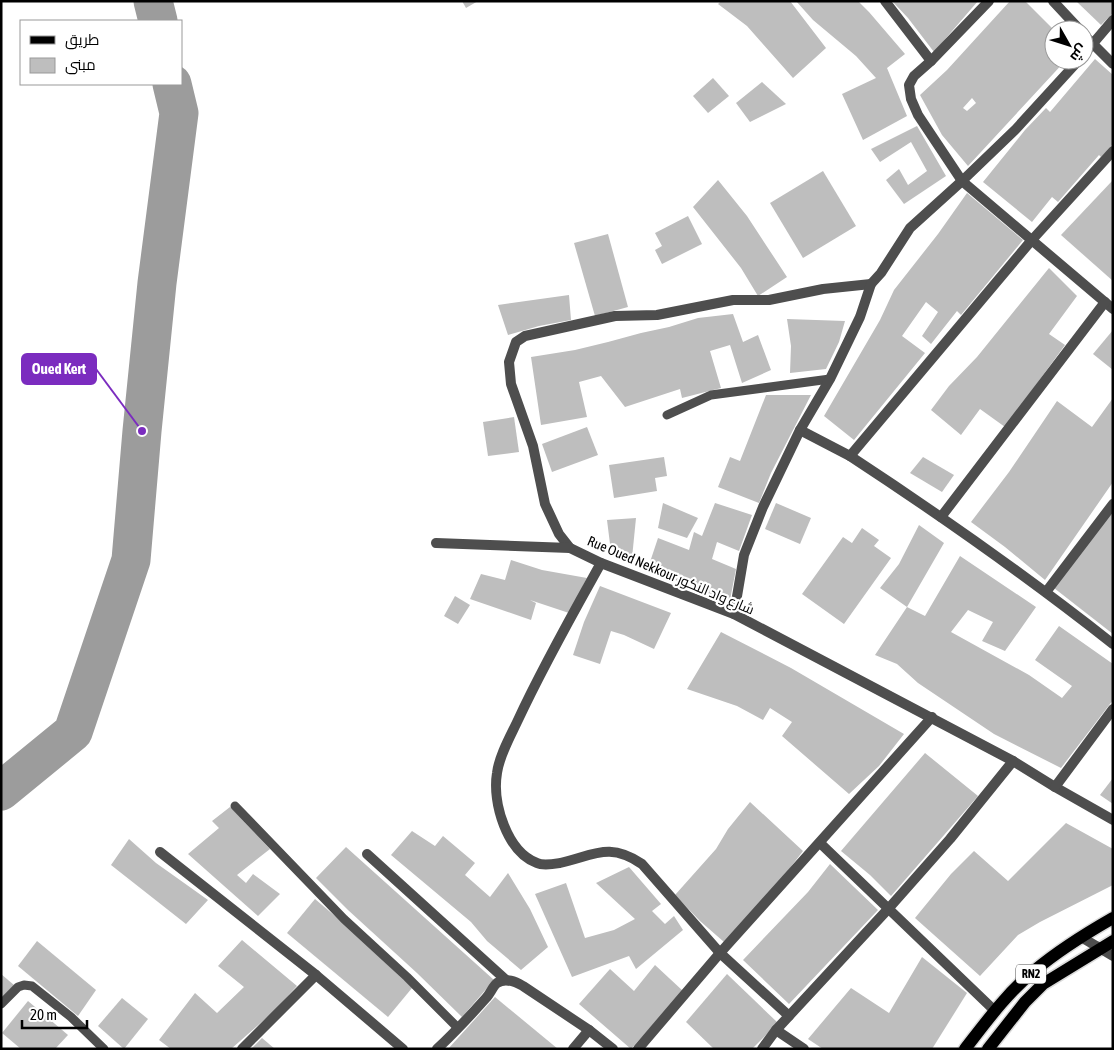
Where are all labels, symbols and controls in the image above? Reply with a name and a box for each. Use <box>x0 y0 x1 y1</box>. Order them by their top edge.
legend <box>20 20 182 85</box>
north arrow <box>1044 20 1094 70</box>
text: طريق <box>65 31 99 50</box>
text: ش <box>1066 41 1091 65</box>
text: مبنى <box>65 56 96 75</box>
callout: Oued Kert <box>22 354 96 384</box>
text: Oued Kert <box>32 360 87 377</box>
street label: Rue Oued Nekkour شارع واد النکور <box>585 533 757 618</box>
road number: RN2 <box>1016 964 1046 984</box>
scale bar <box>22 998 88 1030</box>
text: 20 m <box>30 1006 57 1023</box>

